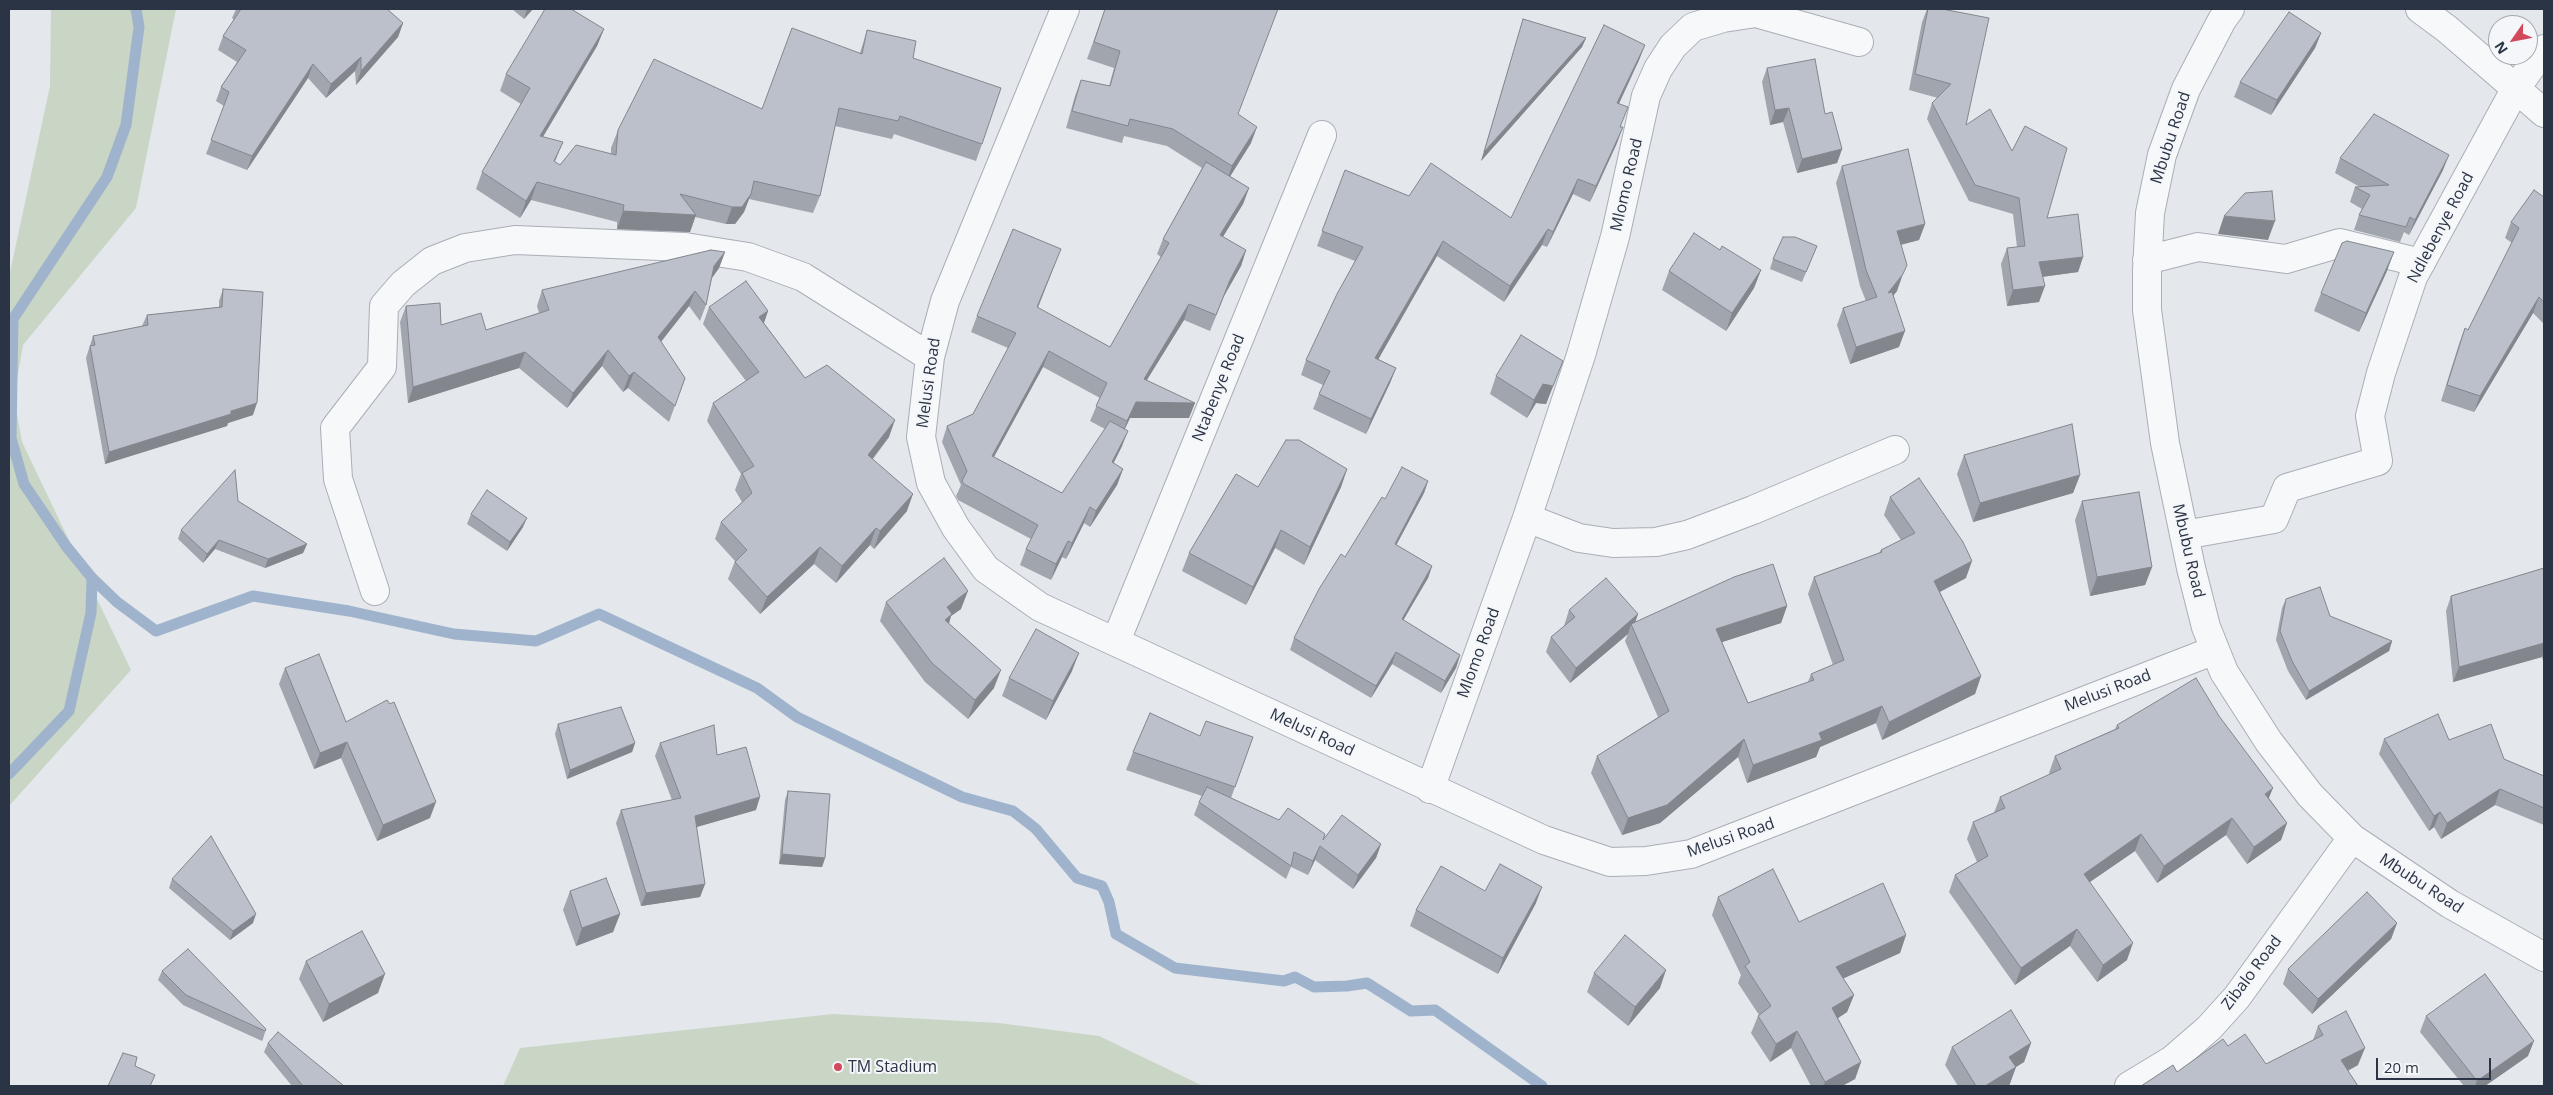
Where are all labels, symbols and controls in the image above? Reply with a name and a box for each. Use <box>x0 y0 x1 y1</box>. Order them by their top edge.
north arrow <box>2488 15 2538 65</box>
text: N <box>2490 38 2512 58</box>
street label: Mbubu Road <box>2147 89 2195 187</box>
street label: Mlomo Road <box>1607 137 1647 233</box>
street label: Ndlebenye Road <box>2404 169 2478 287</box>
street label: Ntabenye Road <box>1189 331 1249 445</box>
street label: Melusi Road <box>913 336 945 430</box>
street label: Mbubu Road <box>2168 502 2208 600</box>
street label: Mlomo Road <box>1454 605 1504 701</box>
street label: Melusi Road <box>2062 666 2154 716</box>
street label: Melusi Road <box>1267 705 1357 761</box>
street label: Melusi Road <box>1685 814 1777 862</box>
street label: Mbubu Road <box>2376 850 2466 918</box>
street label: Zibalo Road <box>2218 932 2286 1014</box>
scale bar <box>2378 1048 2493 1080</box>
place label: TM Stadium <box>848 1057 937 1077</box>
text: 20 m <box>2384 1057 2419 1077</box>
marker: TM Stadium <box>832 1061 844 1073</box>

